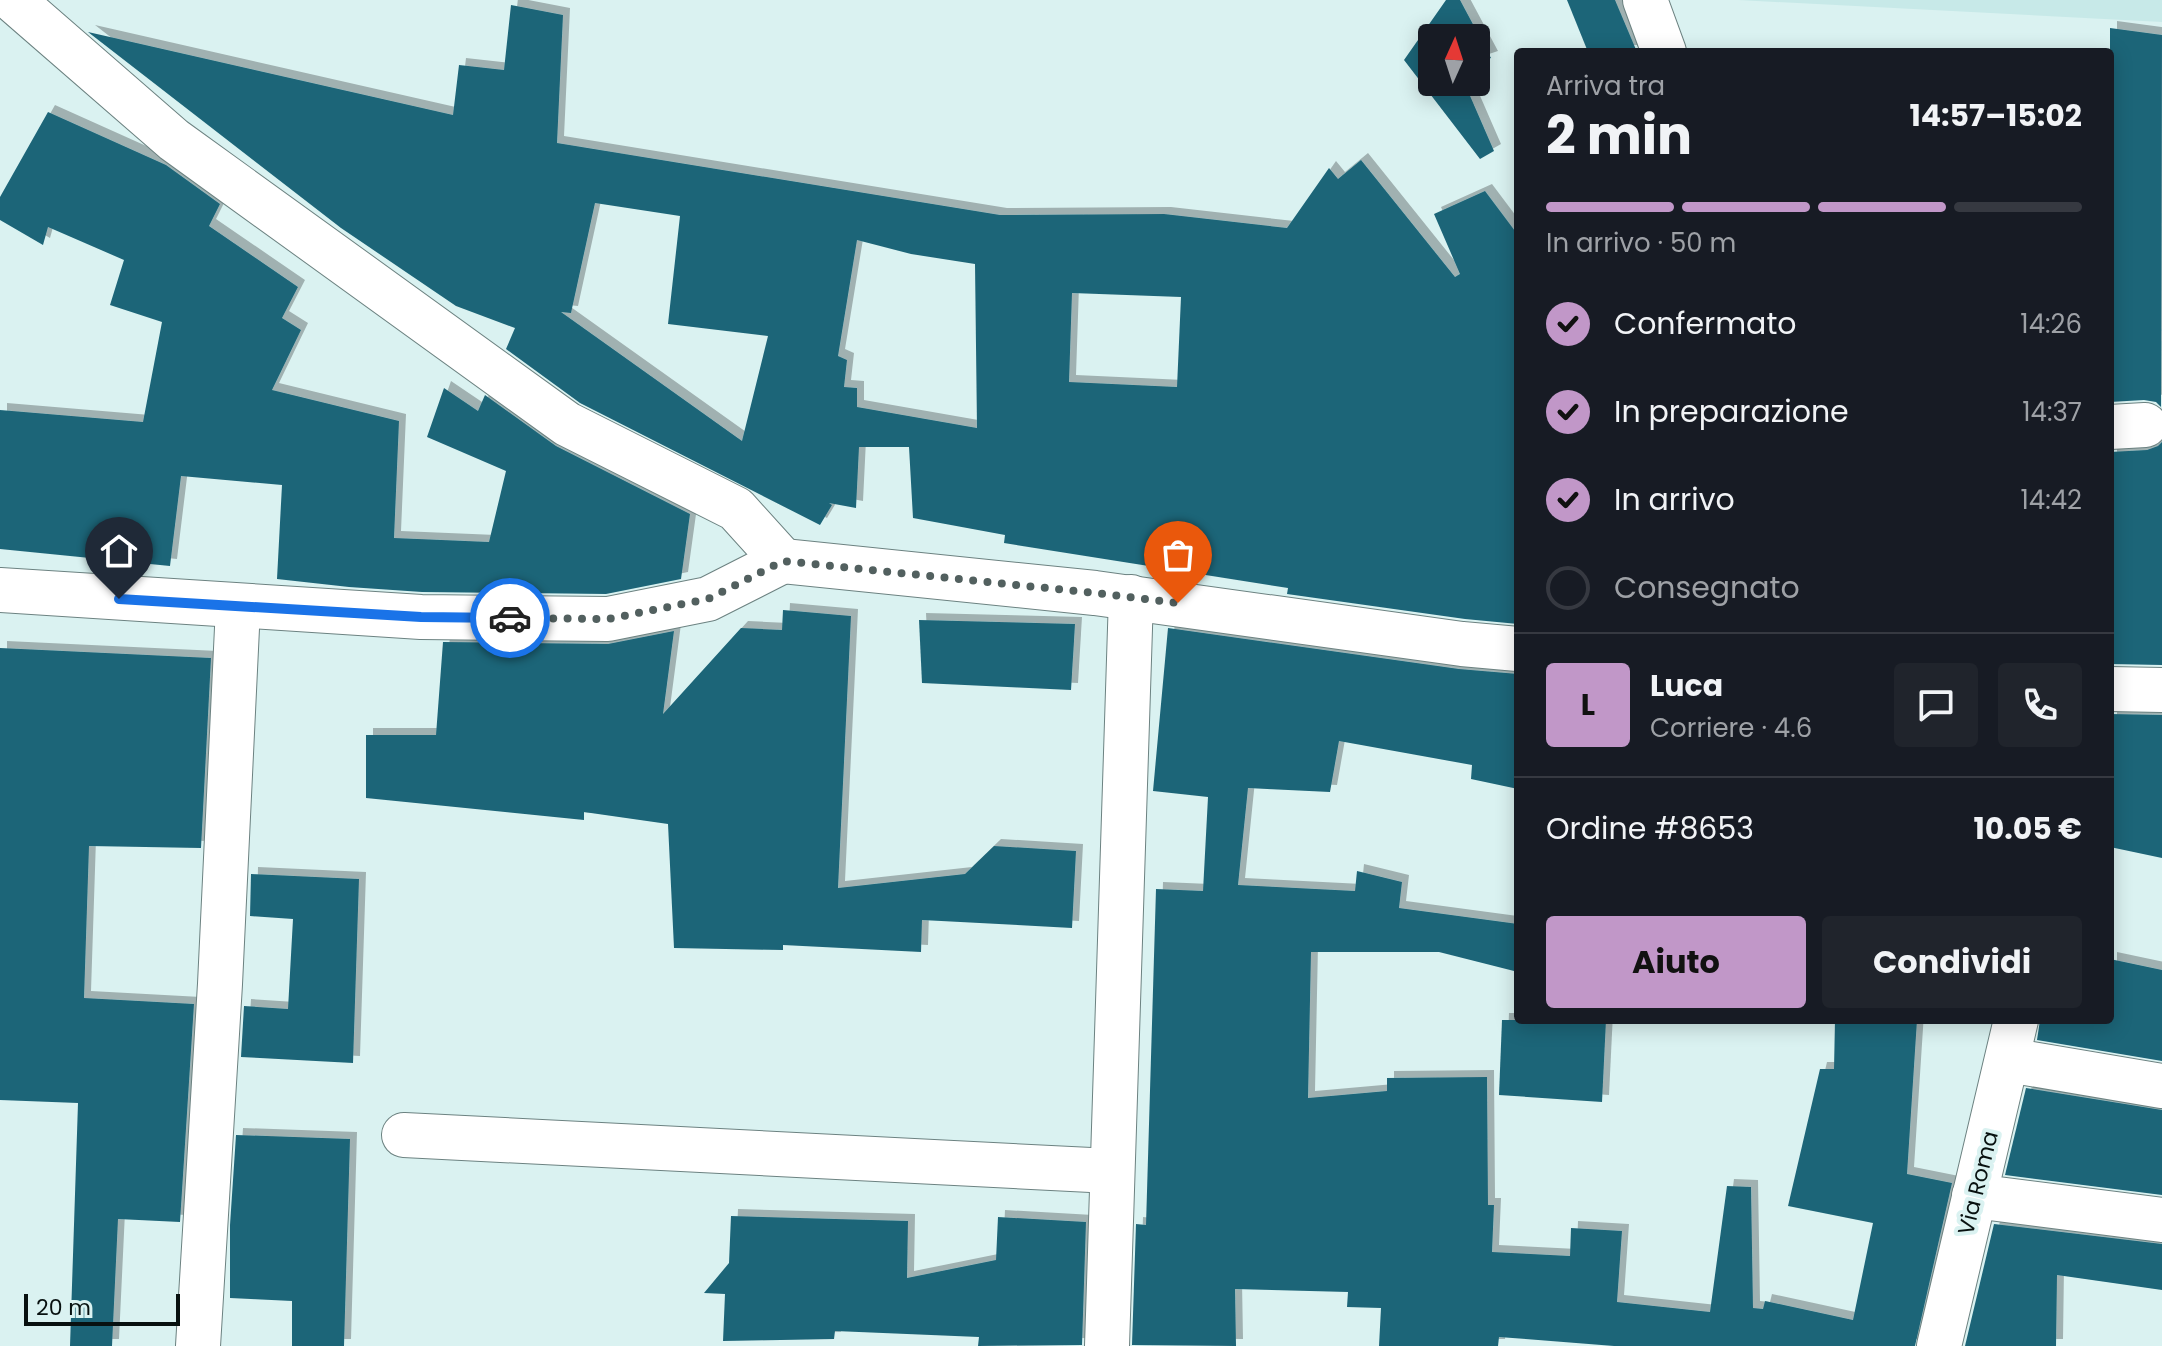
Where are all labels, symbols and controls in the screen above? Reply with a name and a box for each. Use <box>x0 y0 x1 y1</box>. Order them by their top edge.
north arrow <box>1418 24 1490 96</box>
map controls <box>1418 24 1490 96</box>
text: Arriva tra <box>1546 68 1665 104</box>
text: 14:57–15:02 <box>1910 94 2082 137</box>
text: 2 min <box>1546 99 1692 172</box>
text: In arrivo · 50 m <box>1546 225 1736 261</box>
icon: check <box>1546 302 1590 346</box>
text: Confermato <box>1614 302 1797 345</box>
text: 14:26 <box>2020 306 2082 342</box>
icon: check <box>1546 390 1590 434</box>
text: In preparazione <box>1614 390 1849 433</box>
text: 14:37 <box>2022 394 2082 430</box>
icon: check <box>1546 478 1590 522</box>
text: In arrivo <box>1614 478 1735 521</box>
text: 14:42 <box>2020 482 2082 518</box>
pin <box>85 517 153 599</box>
pin <box>1144 521 1212 603</box>
icon: home <box>97 529 141 573</box>
icon: bag <box>1156 533 1200 577</box>
text: Consegnato <box>1614 566 1800 609</box>
courier <box>470 578 550 658</box>
icon: car <box>488 596 532 640</box>
button: chat <box>1894 663 1978 747</box>
button: phone <box>1998 663 2082 747</box>
text: Luca <box>1650 664 1723 707</box>
text: L <box>1581 683 1595 726</box>
text: Corriere · 4.6 <box>1650 710 1812 746</box>
text: Ordine #8653 <box>1546 807 1754 850</box>
text: 10.05 € <box>1973 807 2082 850</box>
button: Aiuto <box>1546 916 1806 1008</box>
button: Condividi <box>1822 916 2082 1008</box>
street label: Via Roma <box>1950 1128 2006 1238</box>
scale bar <box>24 1290 180 1326</box>
text: 20 m <box>36 1292 91 1323</box>

